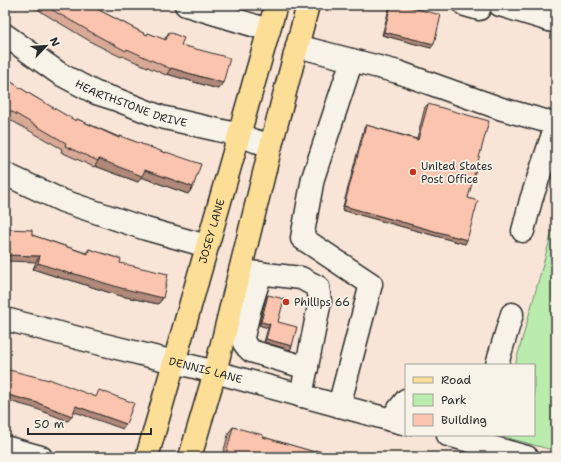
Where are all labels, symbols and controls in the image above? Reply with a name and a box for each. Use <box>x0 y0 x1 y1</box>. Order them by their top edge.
north arrow <box>26 26 66 66</box>
text: N <box>46 35 63 49</box>
street label: HEARTHSTONE DRIVE <box>73 76 189 130</box>
place label: United States Post Office <box>421 159 493 187</box>
marker: United States Post Office <box>408 167 418 177</box>
street label: JOSEY LANE <box>195 197 228 265</box>
place label: Phillips 66 <box>294 295 350 310</box>
marker: Phillips 66 <box>281 297 291 307</box>
street label: DENNIS LANE <box>167 353 244 387</box>
legend <box>405 364 535 436</box>
text: Road <box>441 372 472 388</box>
text: Park <box>441 392 467 408</box>
scale bar <box>28 410 151 436</box>
text: Building <box>441 412 487 428</box>
text: 50 m <box>34 416 64 432</box>

